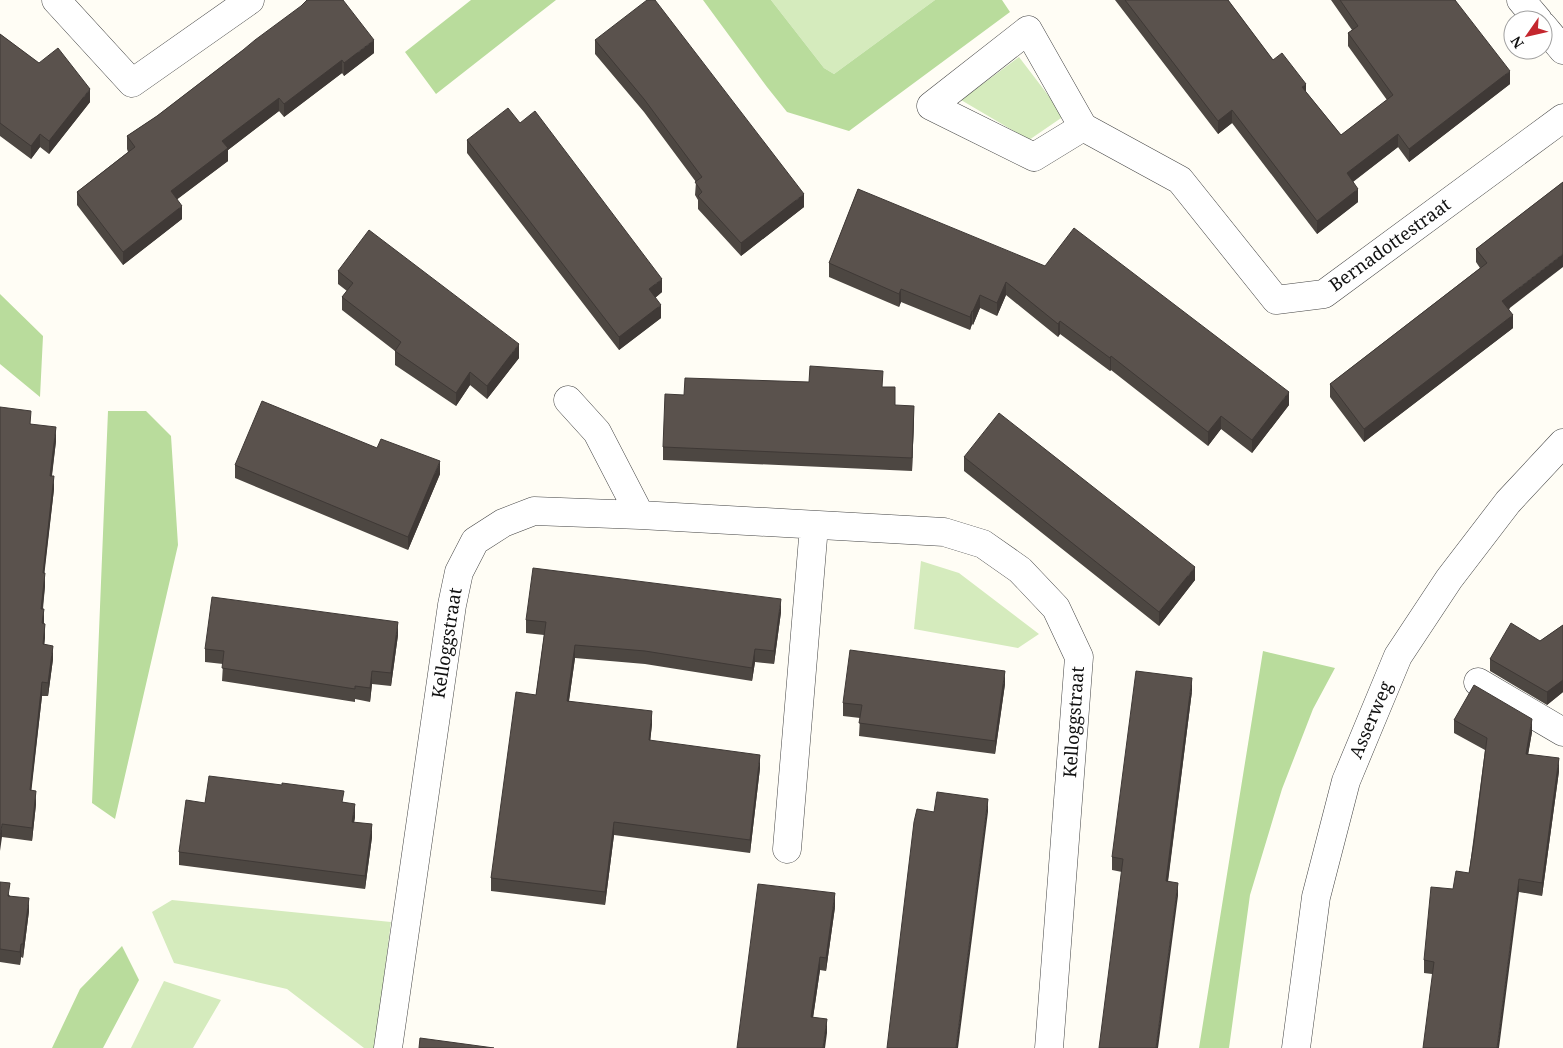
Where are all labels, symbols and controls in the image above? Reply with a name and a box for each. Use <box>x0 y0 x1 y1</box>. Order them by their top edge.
north arrow <box>1503 10 1553 60</box>
text: N <box>1506 33 1528 52</box>
street label: Bernadottestraat <box>1324 192 1455 296</box>
street label: Kelloggstraat <box>425 586 467 700</box>
street label: Kelloggstraat <box>1057 665 1089 779</box>
street label: Asserweg <box>1343 677 1397 762</box>

